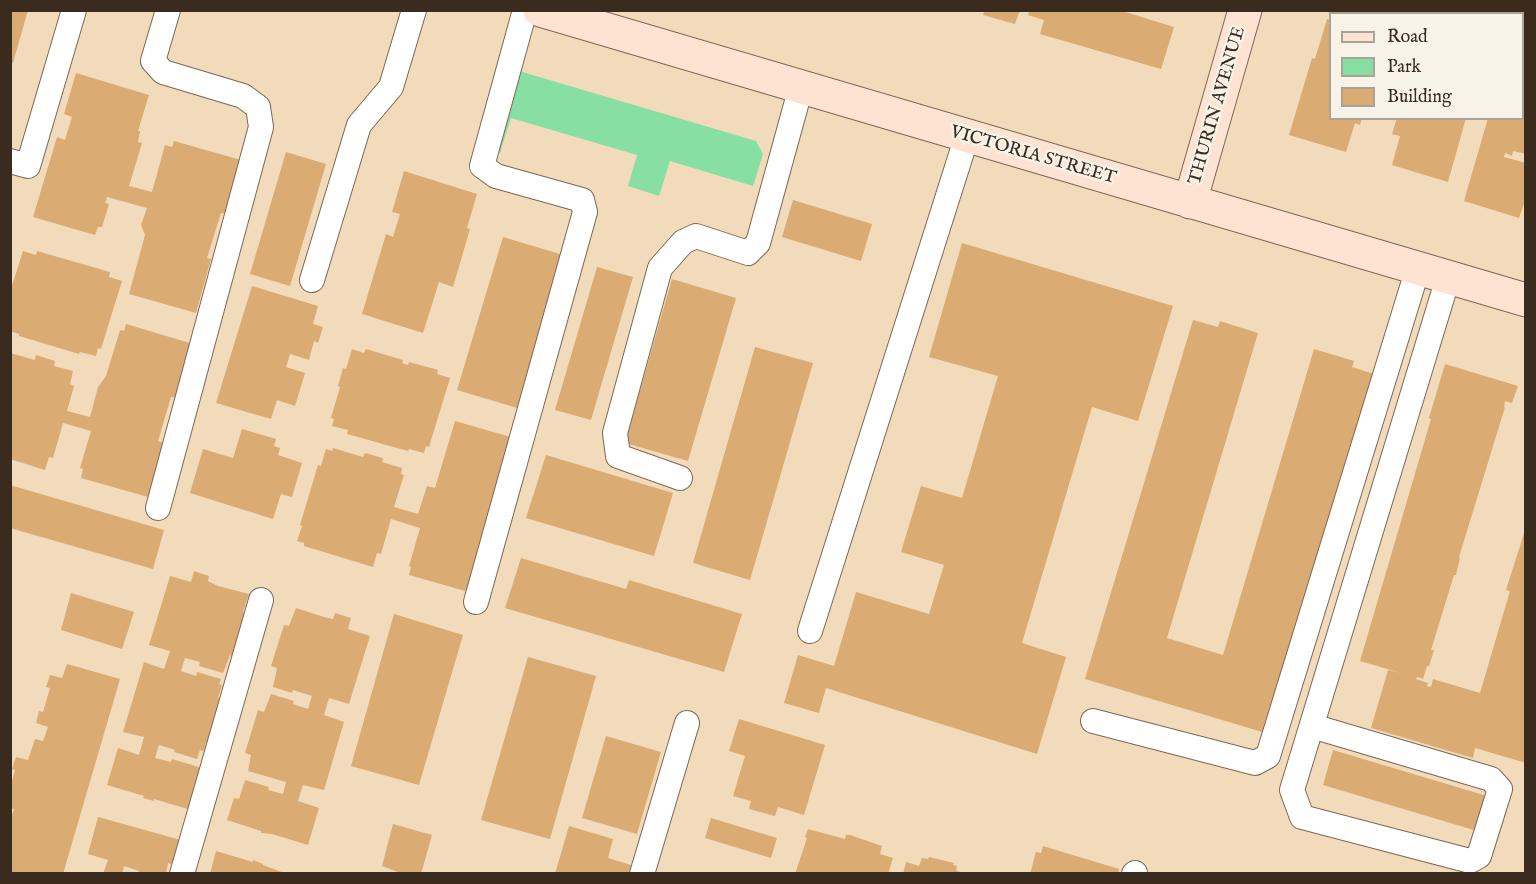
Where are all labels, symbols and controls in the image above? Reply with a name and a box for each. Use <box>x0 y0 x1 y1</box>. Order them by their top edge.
legend <box>1329 12 1524 120</box>
street label: THURIN AVENUE <box>1185 24 1251 188</box>
text: Road <box>1387 26 1428 49</box>
text: Park <box>1387 56 1421 79</box>
text: Building <box>1387 86 1452 109</box>
street label: VICTORIA STREET <box>948 122 1118 190</box>

